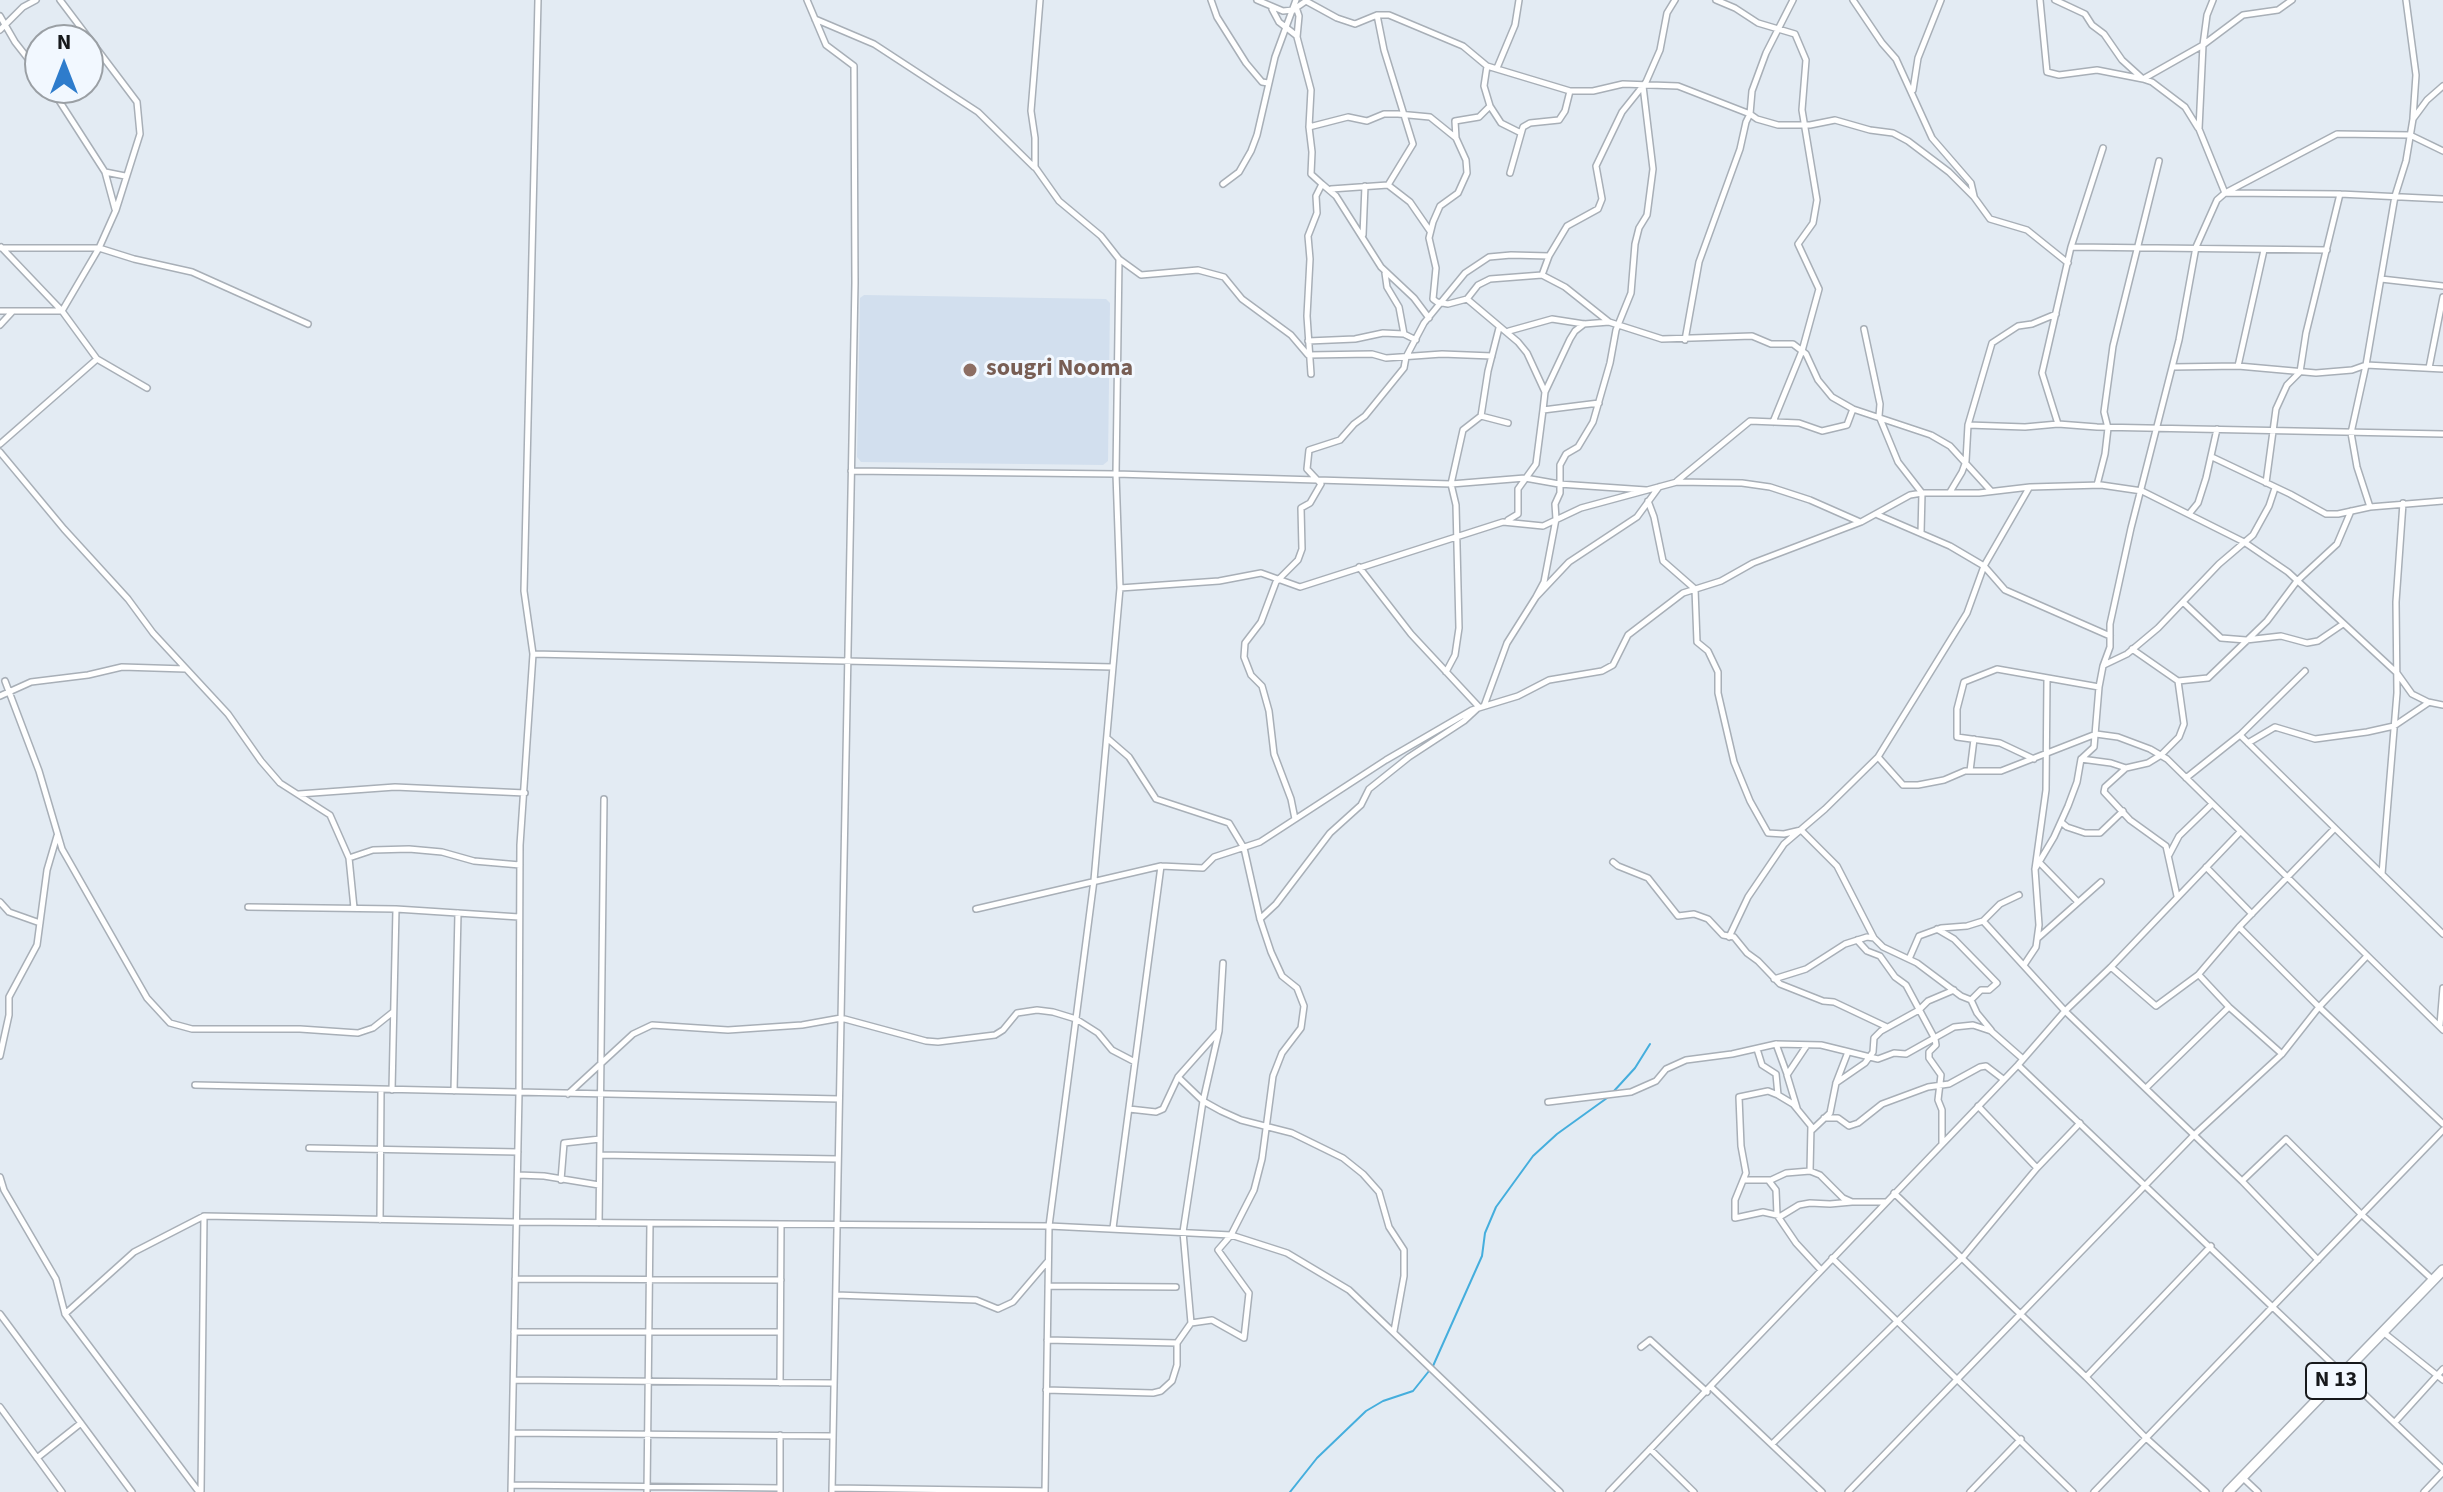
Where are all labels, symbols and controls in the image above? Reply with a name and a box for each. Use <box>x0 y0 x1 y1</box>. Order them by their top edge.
north arrow <box>24 24 104 104</box>
text: N <box>57 26 71 58</box>
place label: sougri Nooma <box>986 356 1133 384</box>
marker: sougri Nooma <box>961 361 979 379</box>
road number: N 13 <box>2306 1363 2366 1399</box>

